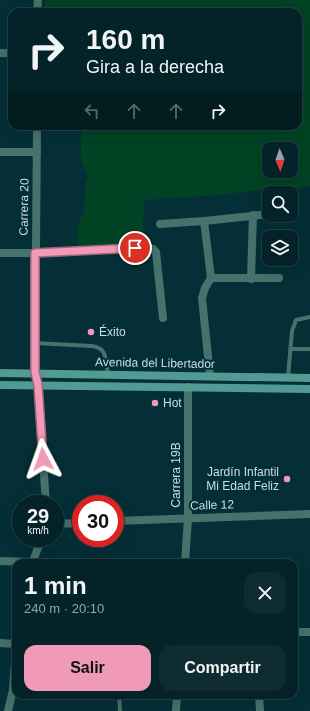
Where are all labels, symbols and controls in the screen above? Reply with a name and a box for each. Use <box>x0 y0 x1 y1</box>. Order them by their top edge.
icon: right <box>20 24 72 76</box>
text: 160 m <box>86 24 165 55</box>
text: Gira a la derecha <box>86 57 224 77</box>
icon: left <box>81 100 103 122</box>
icon: ahead <box>123 100 145 122</box>
icon: ahead <box>165 100 187 122</box>
icon: right <box>207 100 229 122</box>
north arrow <box>262 142 298 178</box>
map controls <box>262 142 298 266</box>
street label: Carrera 20 <box>17 178 32 236</box>
button: search <box>262 186 298 222</box>
button: layers <box>262 230 298 266</box>
pin <box>118 231 152 265</box>
icon: arrive <box>124 237 146 259</box>
place label: Éxito <box>99 324 126 339</box>
marker: Éxito <box>86 327 96 337</box>
street label: Avenida del Libertador <box>95 355 215 371</box>
place label: Hot <box>163 396 182 410</box>
marker: Hot <box>150 398 160 408</box>
position arrow <box>22 438 64 480</box>
street label: Carrera 19B <box>169 442 183 508</box>
place label: Jardín Infantil Mi Edad Feliz <box>206 465 279 493</box>
marker: Jardín Infantil Mi Edad Feliz <box>282 474 292 484</box>
speed limit sign: 30 <box>72 495 124 547</box>
street label: Calle 12 <box>190 497 235 513</box>
text: 29 <box>27 505 49 527</box>
text: km/h <box>27 525 49 536</box>
text: 1 min <box>24 572 87 599</box>
button: close <box>244 572 286 614</box>
text: 240 m · 20:10 <box>24 601 104 616</box>
button: Salir <box>24 645 151 691</box>
button: Compartir <box>159 645 286 691</box>

